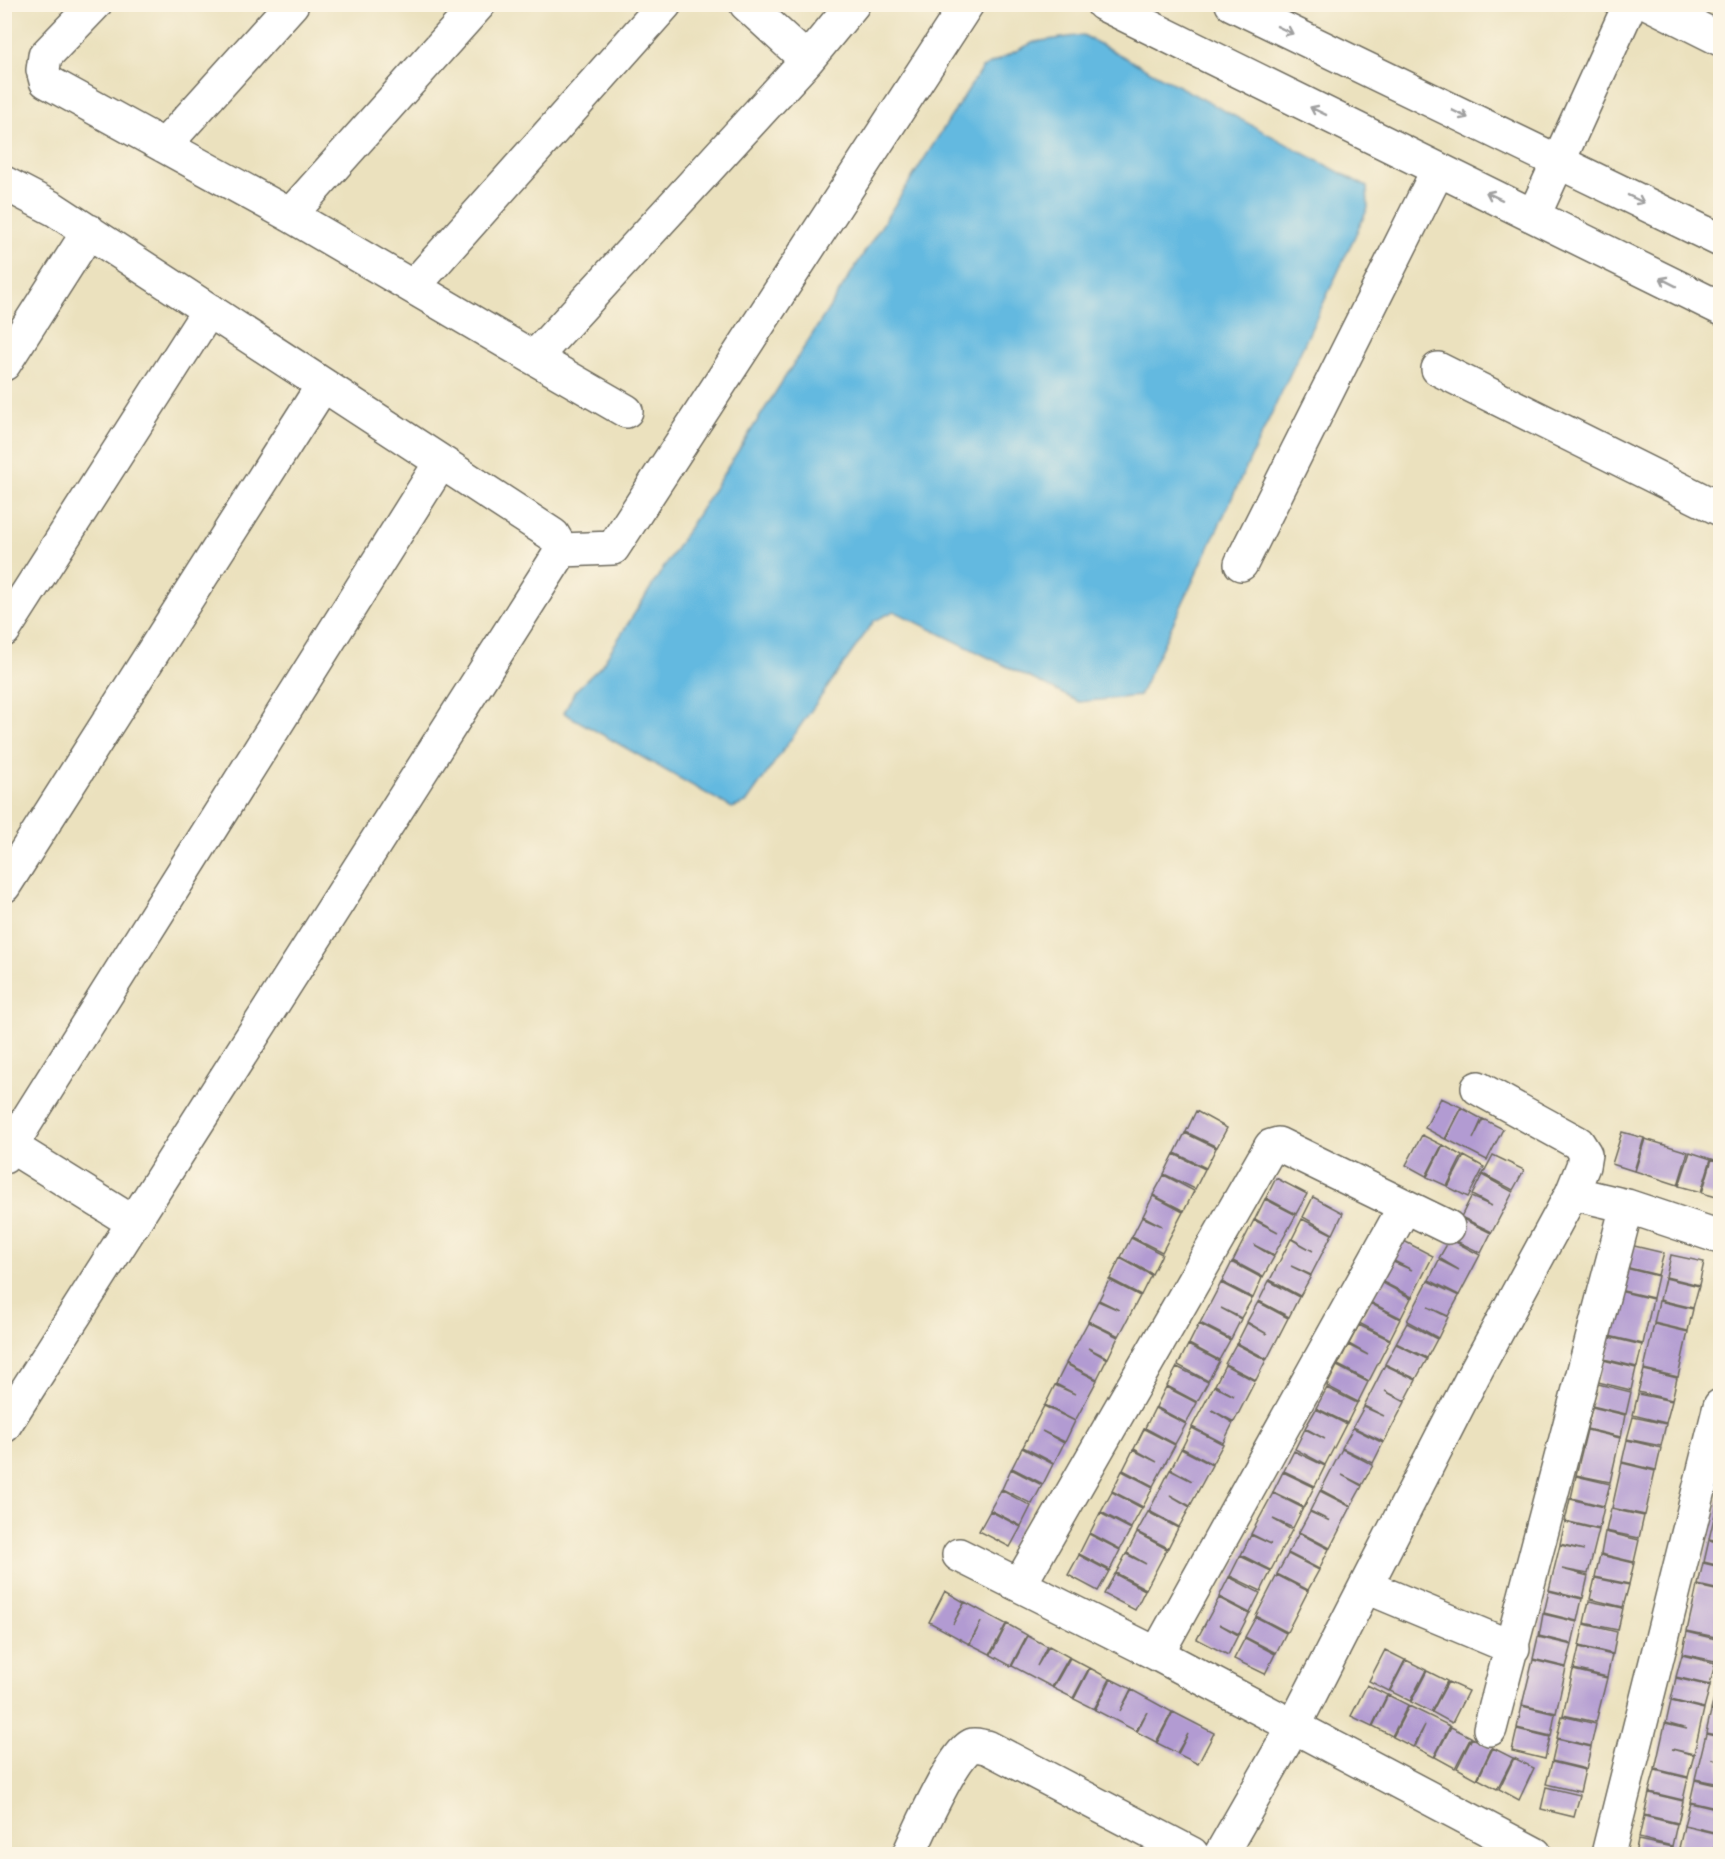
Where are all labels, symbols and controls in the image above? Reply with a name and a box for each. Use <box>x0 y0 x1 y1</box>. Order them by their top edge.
one-way arrow <box>1275 24 1293 36</box>
one-way arrow <box>1309 104 1327 116</box>
one-way arrow <box>1451 108 1469 120</box>
one-way arrow <box>1485 189 1503 201</box>
one-way arrow <box>1627 193 1644 205</box>
one-way arrow <box>1660 276 1678 287</box>

